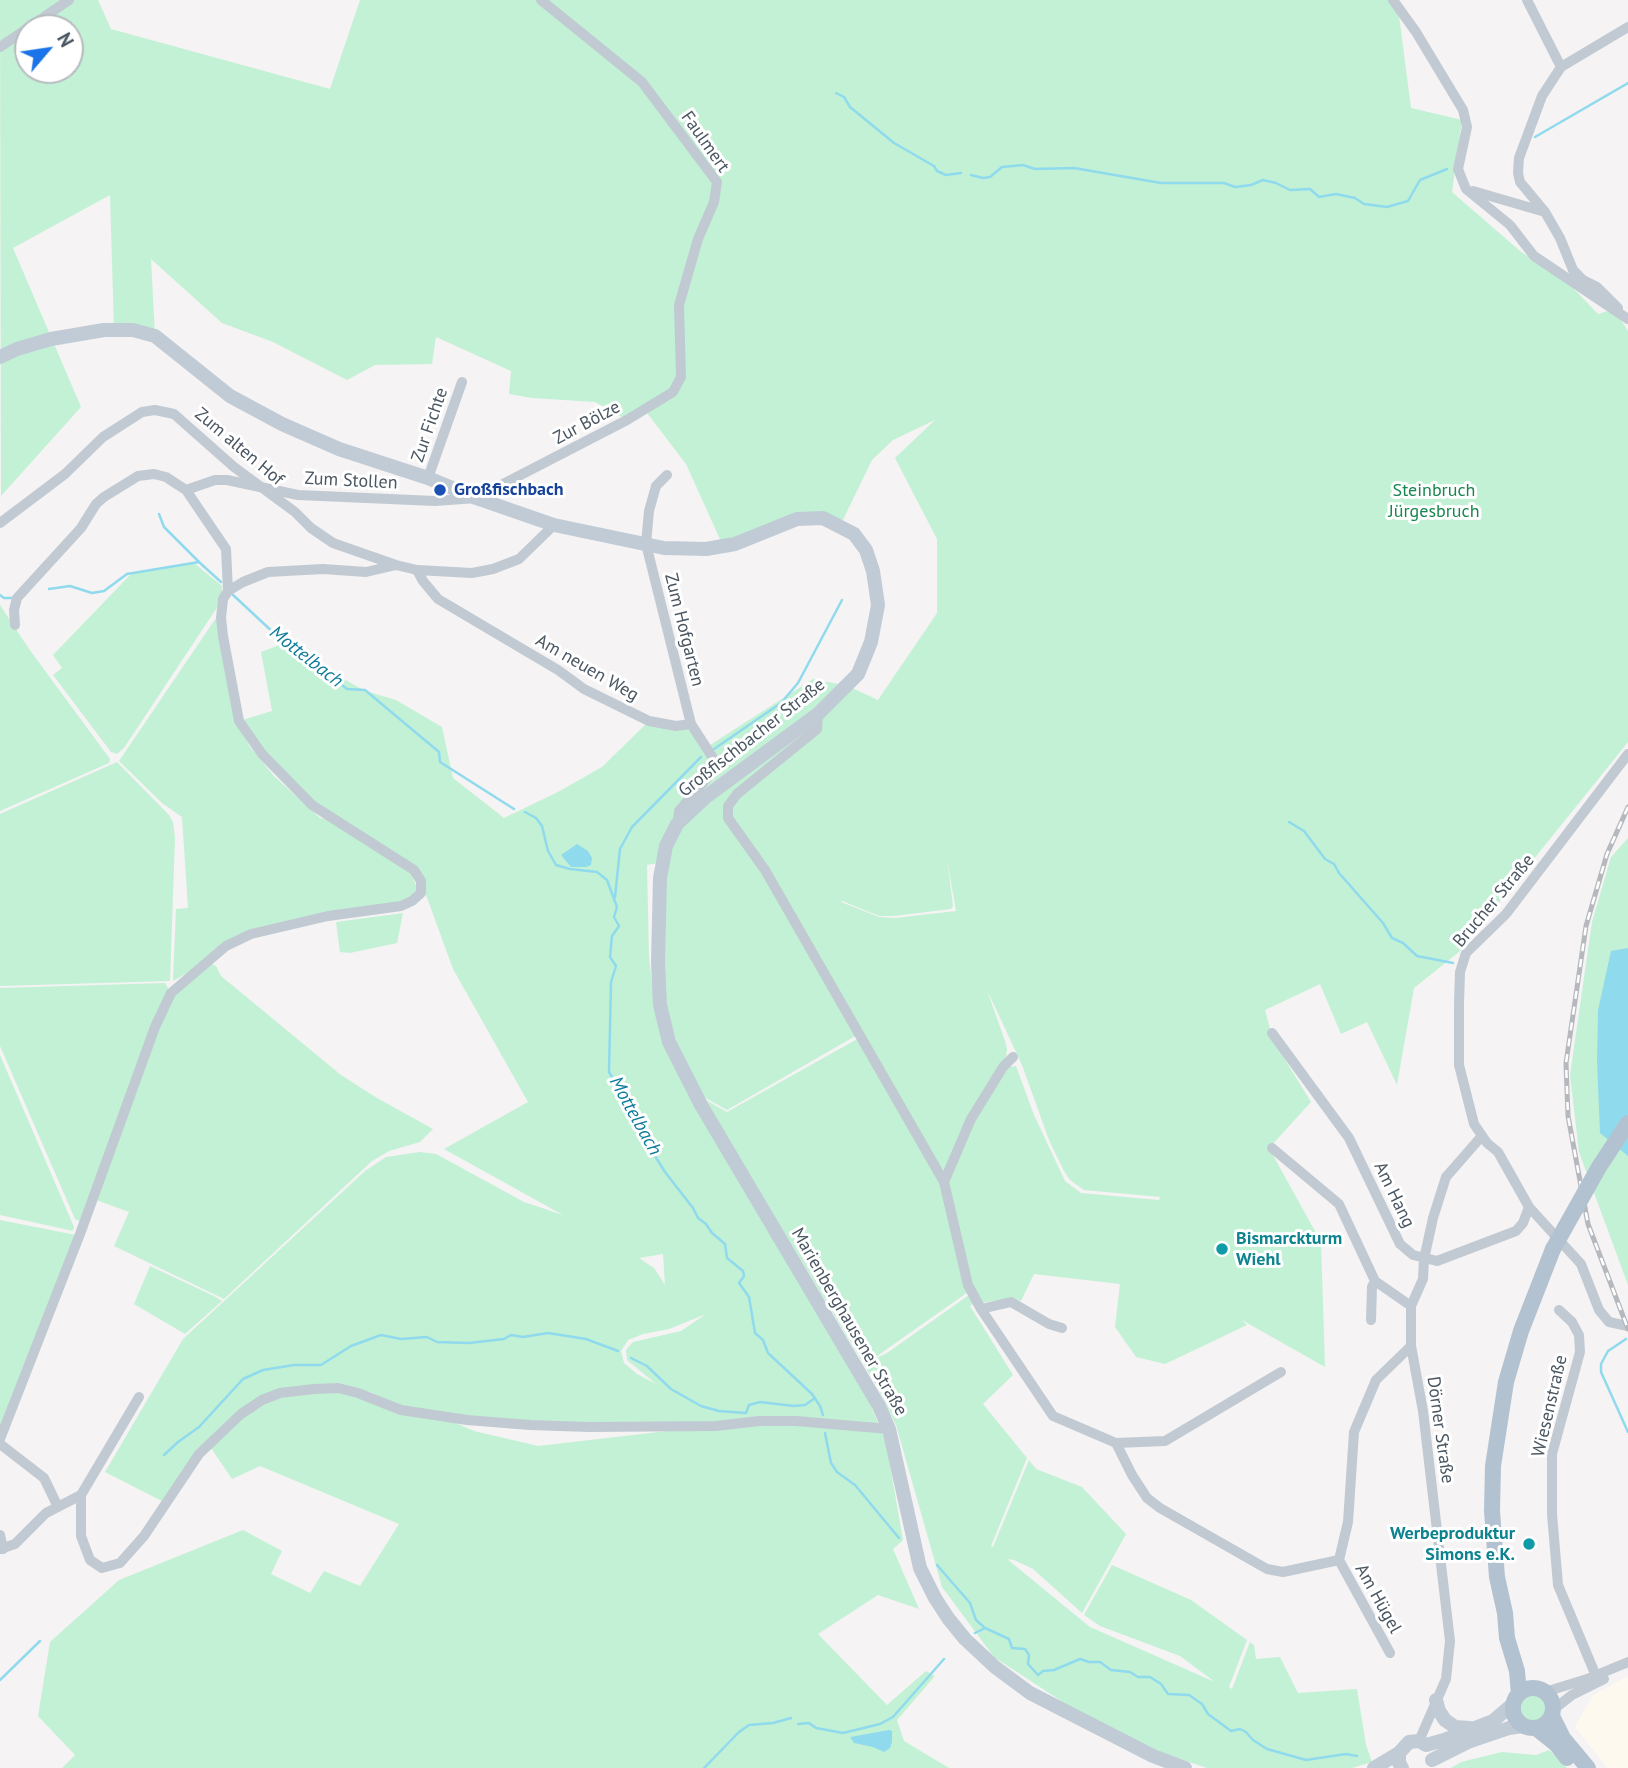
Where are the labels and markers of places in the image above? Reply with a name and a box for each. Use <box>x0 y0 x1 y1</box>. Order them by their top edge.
place label: Großfischbach <box>454 479 564 501</box>
marker: Großfischbach <box>432 482 448 498</box>
place label: Bismarckturm Wiehl <box>1236 1228 1342 1270</box>
marker: Bismarckturm Wiehl <box>1214 1241 1230 1257</box>
place label: Werbeproduktur Simons e.K. <box>1390 1523 1515 1566</box>
marker: Werbeproduktur Simons e.K. <box>1521 1536 1537 1552</box>

